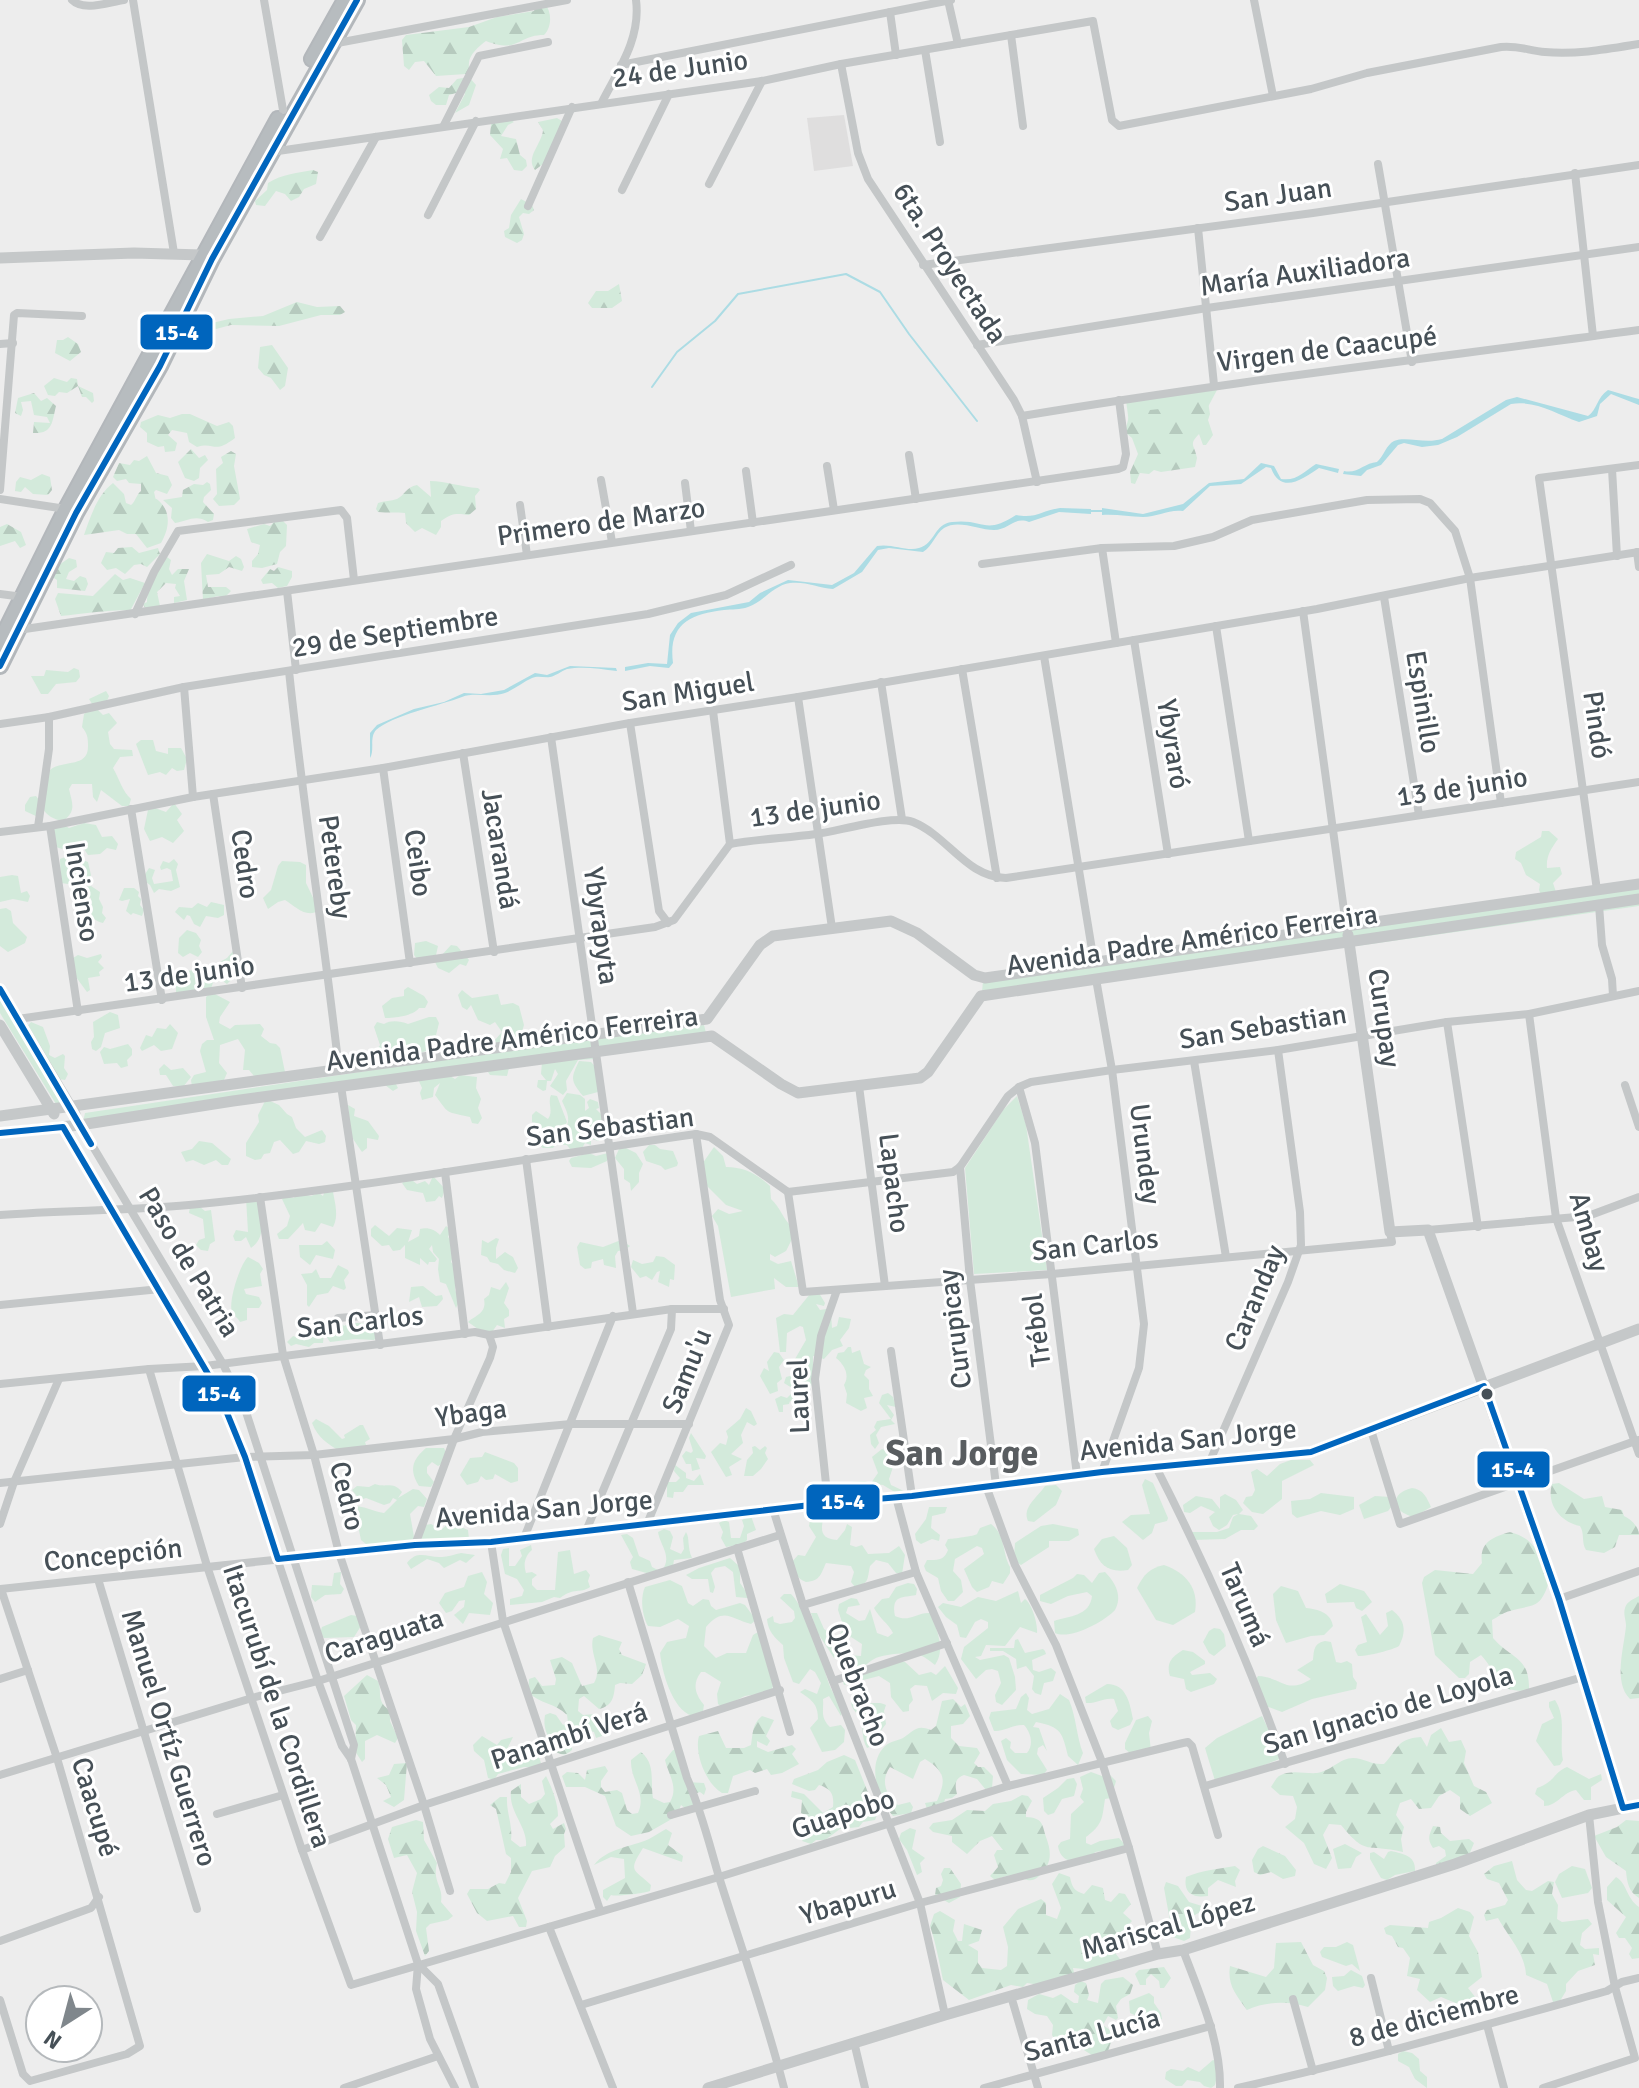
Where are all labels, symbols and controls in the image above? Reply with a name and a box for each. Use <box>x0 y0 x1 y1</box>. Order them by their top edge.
street label: 24 de Junio <box>610 43 750 95</box>
street label: San Juan <box>1222 171 1334 219</box>
street label: 6ta. Proyectada <box>885 176 1015 350</box>
street label: María Auxiliadora <box>1198 240 1412 304</box>
line badge: 15-4 <box>139 313 214 351</box>
text: 15-4 <box>155 319 199 346</box>
street label: Virgen de Caacupé <box>1215 319 1439 379</box>
street label: Primero de Marzo <box>495 491 707 553</box>
street label: 29 de Septiembre <box>289 599 501 665</box>
street label: Espinillo <box>1398 648 1448 756</box>
street label: San Miguel <box>619 665 757 719</box>
street label: Pindó <box>1575 689 1619 761</box>
street label: Ybyraró <box>1149 697 1197 791</box>
street label: 13 de junio <box>1394 760 1530 814</box>
street label: 13 de junio <box>747 783 883 835</box>
street label: Jacarandá <box>474 786 526 912</box>
street label: Petereby <box>311 813 359 921</box>
street label: Cedro <box>223 827 267 901</box>
street label: Ceibo <box>396 827 440 899</box>
street label: Incienso <box>57 840 107 944</box>
street label: Ybyrapyta <box>576 865 626 987</box>
street label: Avenida Padre Américo Ferreira <box>1004 897 1380 983</box>
street label: 13 de junio <box>121 948 257 1000</box>
street label: Curupay <box>1360 966 1408 1070</box>
street label: San Sebastian <box>1177 997 1349 1057</box>
street label: Avenida Padre Américo Ferreira <box>324 999 700 1079</box>
street label: San Sebastian <box>524 1100 696 1154</box>
street label: Urundey <box>1122 1102 1168 1206</box>
street label: Lapacho <box>871 1131 917 1235</box>
street label: Paso de Patria <box>131 1181 247 1343</box>
street label: Ambay <box>1561 1188 1617 1276</box>
street label: San Carlos <box>1030 1221 1160 1269</box>
street label: Caranday <box>1217 1240 1293 1356</box>
street label: Curupicay <box>931 1267 979 1391</box>
street label: Trébol <box>1016 1291 1058 1369</box>
street label: San Carlos <box>295 1298 425 1346</box>
street label: Samu'u <box>655 1324 719 1418</box>
street label: Laurel <box>781 1358 817 1434</box>
line badge: 15-4 <box>181 1374 257 1413</box>
text: 15-4 <box>197 1380 241 1407</box>
unlabelled marker <box>1479 1386 1495 1402</box>
street label: Ybaga <box>433 1391 509 1435</box>
street label: Avenida San Jorge <box>1078 1412 1298 1468</box>
district label: San Jorge <box>886 1431 1038 1476</box>
line badge: 15-4 <box>1476 1450 1551 1489</box>
text: 15-4 <box>1491 1456 1535 1483</box>
street label: Cedro <box>322 1458 372 1534</box>
street label: Avenida San Jorge <box>434 1483 654 1535</box>
line badge: 15-4 <box>805 1483 881 1521</box>
text: 15-4 <box>821 1488 865 1515</box>
street label: Concepción <box>42 1531 184 1579</box>
street label: Tarumá <box>1212 1558 1278 1652</box>
street label: Itacurubí de la Cordillera <box>215 1560 339 1852</box>
street label: Caraguata <box>320 1601 448 1671</box>
street label: Manuel Ortíz Guerrero <box>114 1605 224 1871</box>
street label: Quebracho <box>819 1618 897 1752</box>
street label: San Ignacio de Loyola <box>1259 1658 1517 1762</box>
street label: Panambí Verá <box>486 1695 652 1777</box>
street label: Caacupé <box>64 1753 126 1861</box>
street label: Guapobo <box>787 1781 899 1847</box>
street label: Ybapuru <box>796 1871 900 1933</box>
street label: Mariscal López <box>1077 1885 1259 1967</box>
street label: 8 de diciembre <box>1345 1977 1523 2055</box>
north arrow <box>24 1984 104 2064</box>
street label: Santa Lucía <box>1020 2001 1164 2069</box>
text: N <box>38 2024 67 2055</box>

